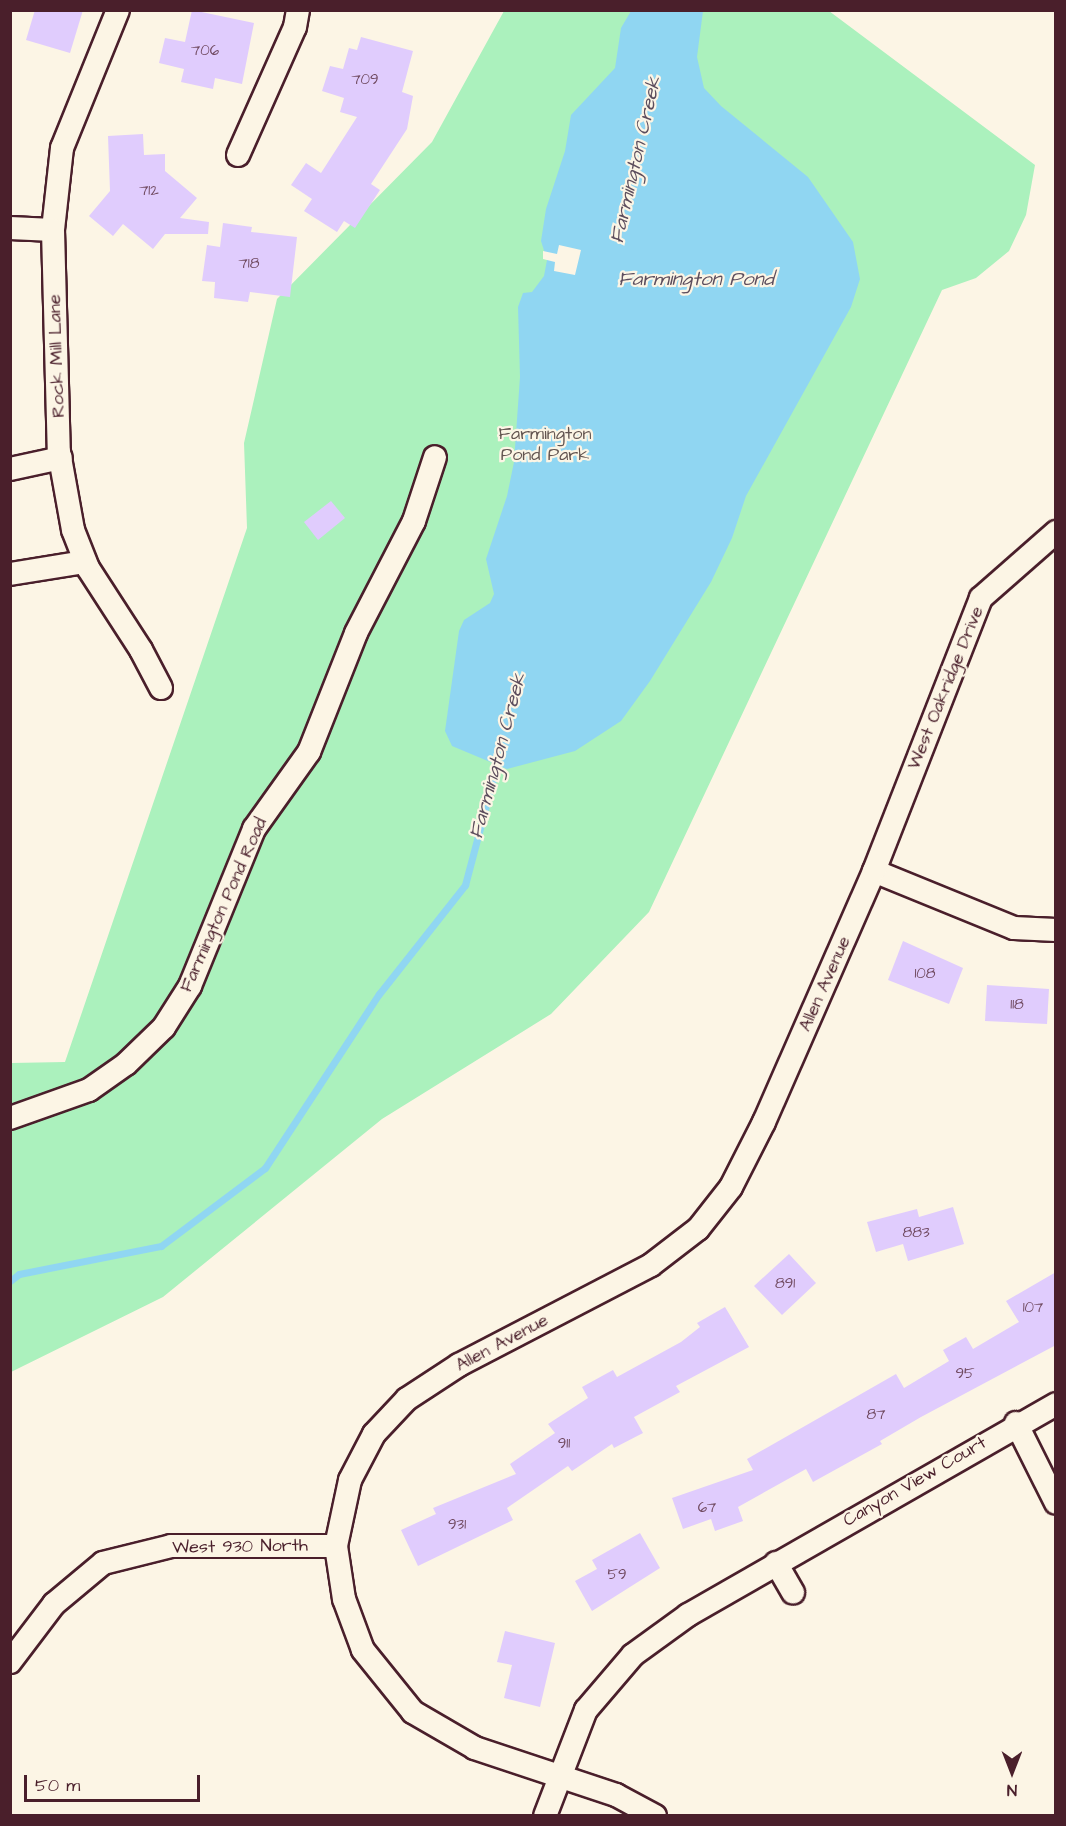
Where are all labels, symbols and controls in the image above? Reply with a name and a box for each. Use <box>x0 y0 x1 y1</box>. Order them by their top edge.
house number: 706 <box>191 42 219 60</box>
house number: 709 <box>351 71 379 89</box>
water label: Farmington Creek <box>605 74 667 246</box>
house number: 712 <box>139 182 159 200</box>
house number: 718 <box>239 255 259 273</box>
water label: Farmington Pond <box>618 267 774 291</box>
street label: Rock Mill Lane <box>44 294 70 418</box>
park label: Farmington Pond Park <box>499 424 591 466</box>
street label: West Oakridge Drive <box>903 603 989 773</box>
water label: Farmington Creek <box>464 671 532 841</box>
street label: Farmington Pond Road <box>176 814 272 996</box>
street label: Allen Avenue <box>794 933 856 1035</box>
house number: 108 <box>914 965 936 983</box>
house number: 118 <box>1010 996 1024 1014</box>
house number: 883 <box>902 1224 930 1242</box>
house number: 891 <box>775 1275 795 1293</box>
house number: 107 <box>1023 1299 1043 1317</box>
street label: Allen Avenue <box>452 1310 552 1376</box>
house number: 95 <box>955 1365 975 1383</box>
house number: 87 <box>867 1406 885 1424</box>
street label: Canyon View Court <box>840 1432 990 1532</box>
house number: 911 <box>558 1435 570 1453</box>
house number: 67 <box>698 1499 716 1517</box>
house number: 931 <box>448 1516 466 1534</box>
street label: West 930 North <box>172 1535 308 1559</box>
house number: 59 <box>607 1566 627 1584</box>
north arrow <box>982 1742 1042 1802</box>
scale bar <box>27 1763 202 1801</box>
text: 50 m <box>35 1773 80 1798</box>
text: N <box>1007 1779 1017 1801</box>

